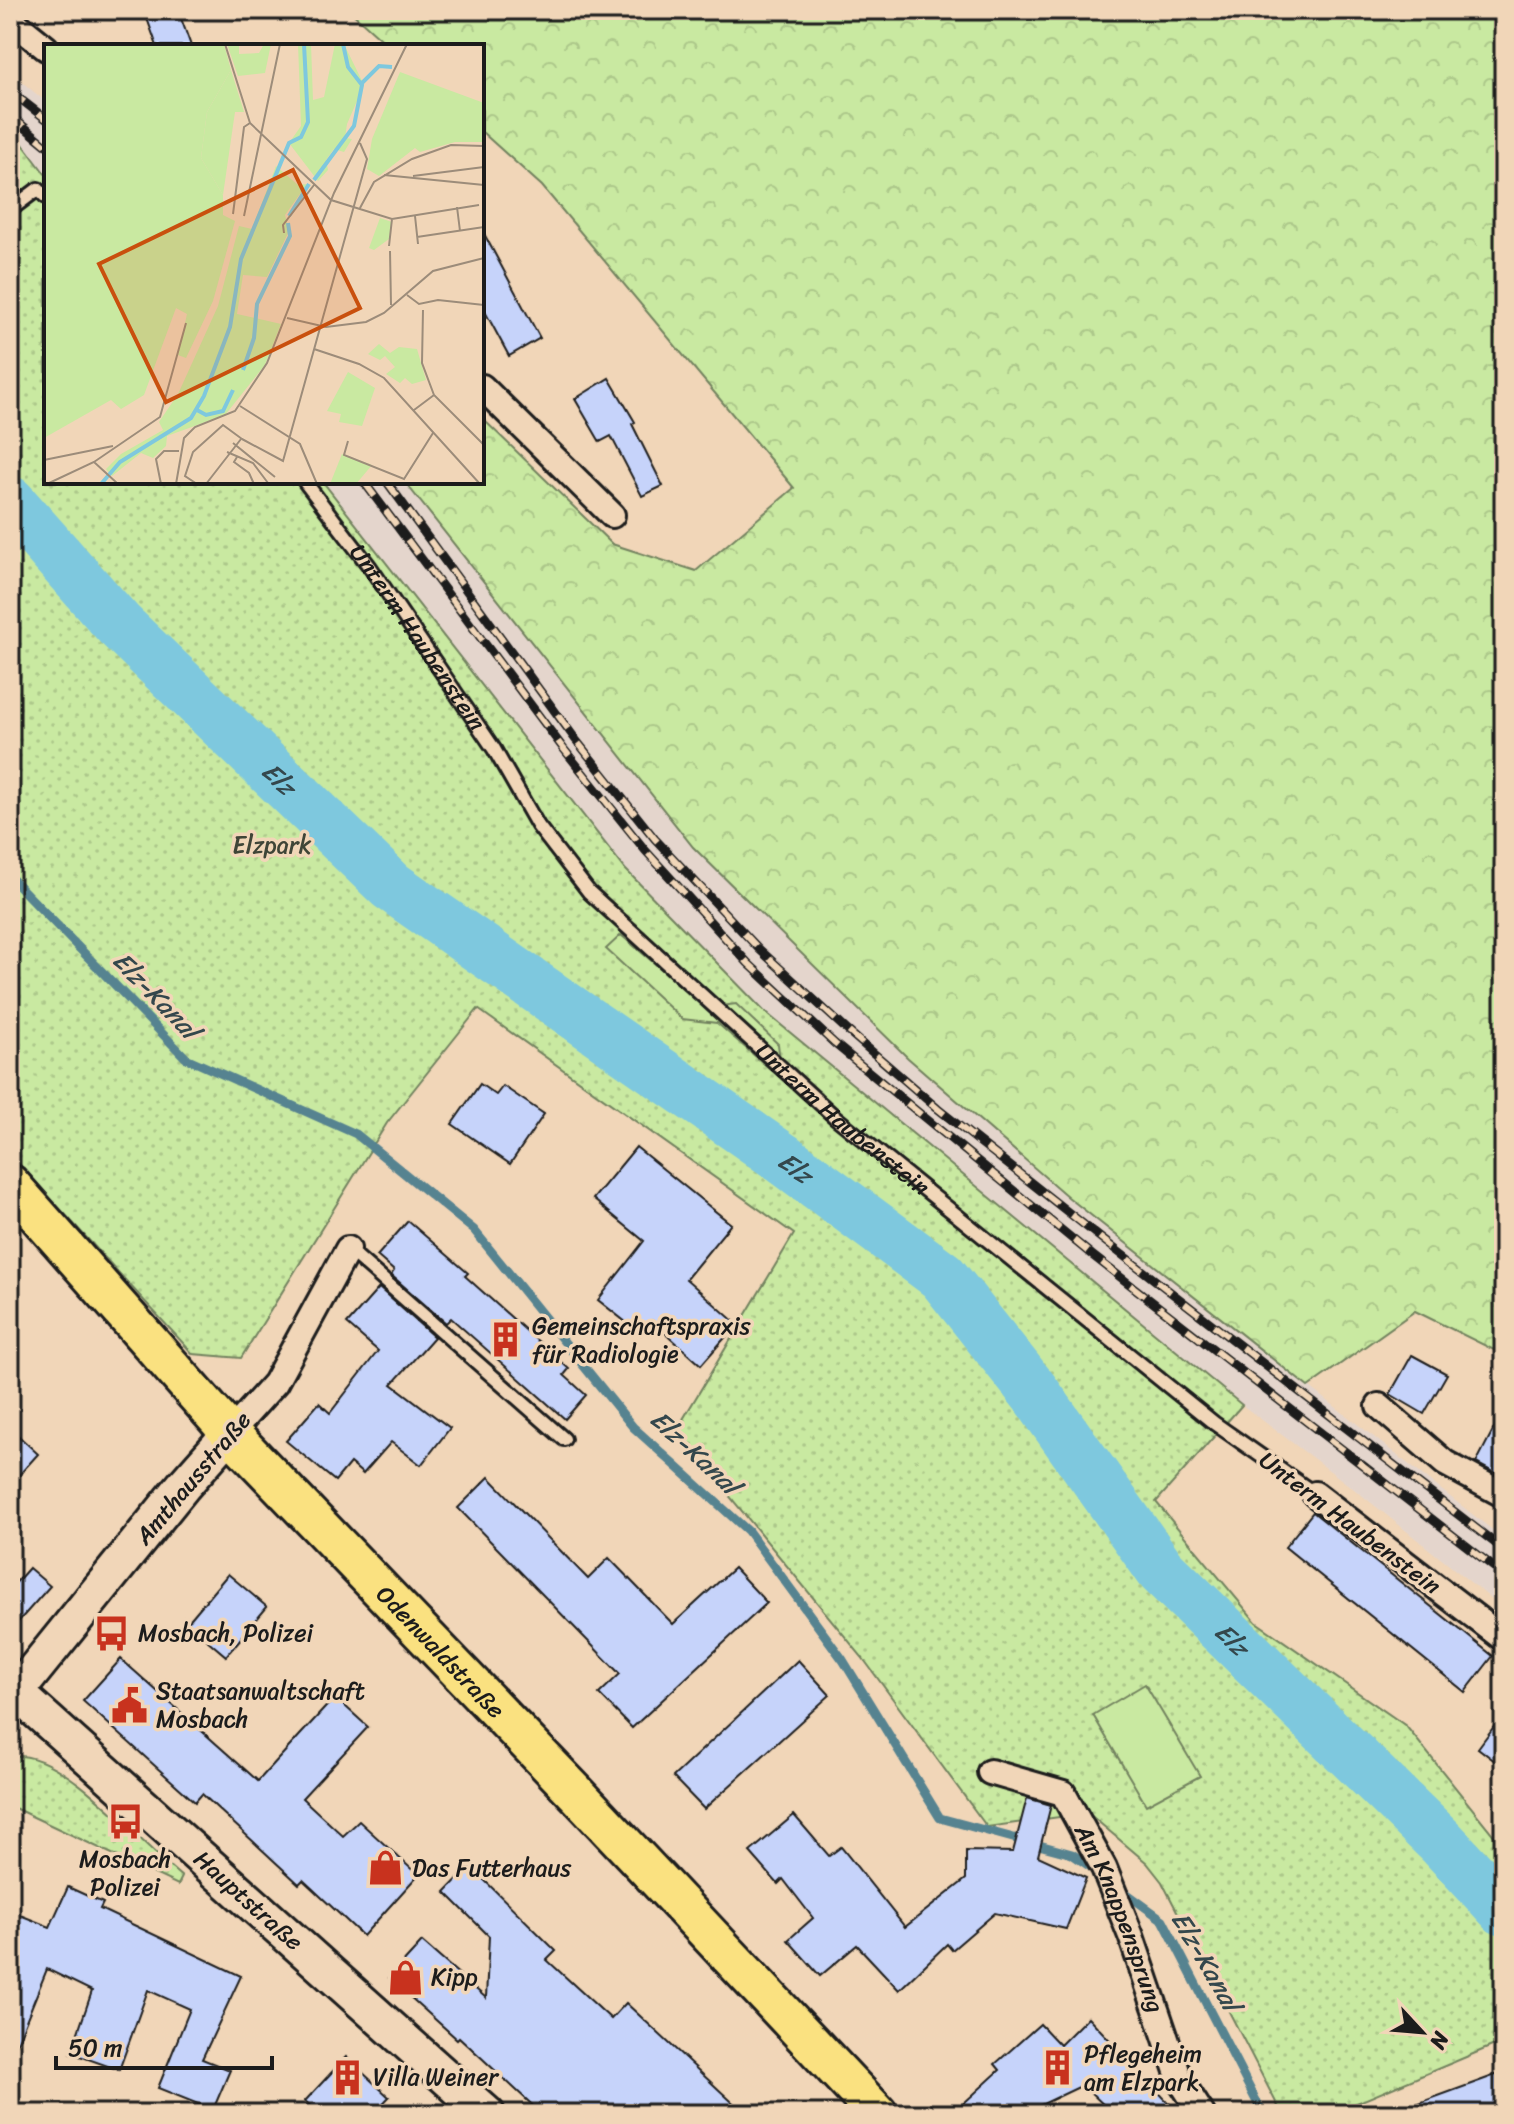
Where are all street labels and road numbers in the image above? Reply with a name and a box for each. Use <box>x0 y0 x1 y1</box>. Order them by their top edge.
street label: Unterm Haubenstein <box>338 534 497 740</box>
street label: Unterm Haubenstein <box>745 1032 939 1207</box>
street label: Amthausstraße <box>123 1401 262 1555</box>
street label: Unterm Haubenstein <box>1250 1440 1450 1606</box>
street label: Odenwaldstraße <box>365 1575 516 1729</box>
street label: Am Knappensprung <box>1062 1815 1177 2018</box>
street label: Hauptstraße <box>184 1839 313 1962</box>

